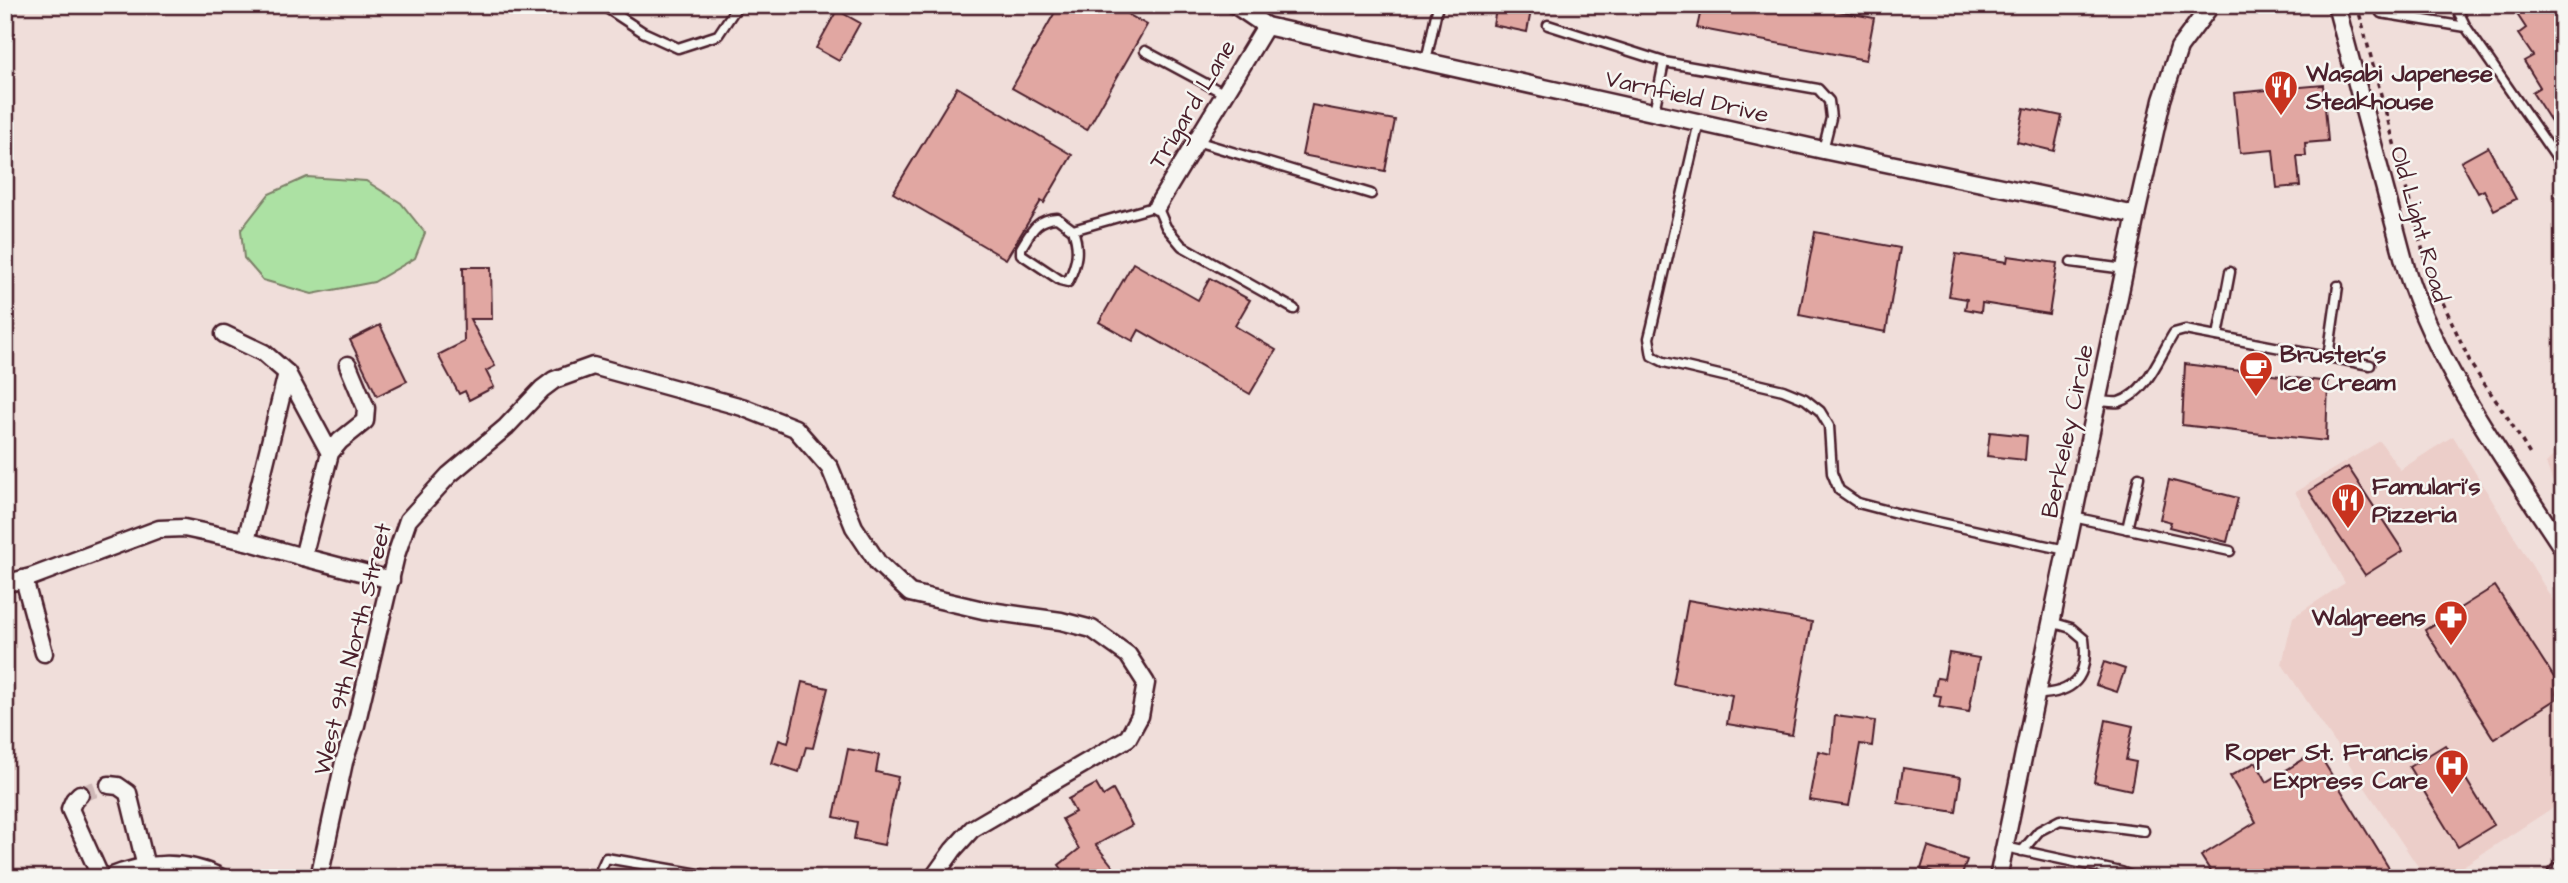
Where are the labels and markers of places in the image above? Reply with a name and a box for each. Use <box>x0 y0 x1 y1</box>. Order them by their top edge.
place label: Wasabi Japenese Steakhouse <box>2305 57 2493 119</box>
restaurant icon: Wasabi Japenese Steakhouse <box>2262 68 2300 117</box>
place label: Bruster's Ice Cream <box>2280 338 2396 400</box>
cafe icon: Bruster's Ice Cream <box>2237 349 2275 398</box>
place label: Famulari's Pizzeria <box>2372 470 2481 532</box>
restaurant icon: Famulari's Pizzeria <box>2329 481 2367 530</box>
pharmacy icon: Walgreens <box>2432 598 2470 647</box>
place label: Walgreens <box>2311 601 2426 636</box>
place label: Roper St. Francis Express Care <box>2225 736 2428 798</box>
hospital icon: Roper St. Francis Express Care <box>2433 747 2471 796</box>

